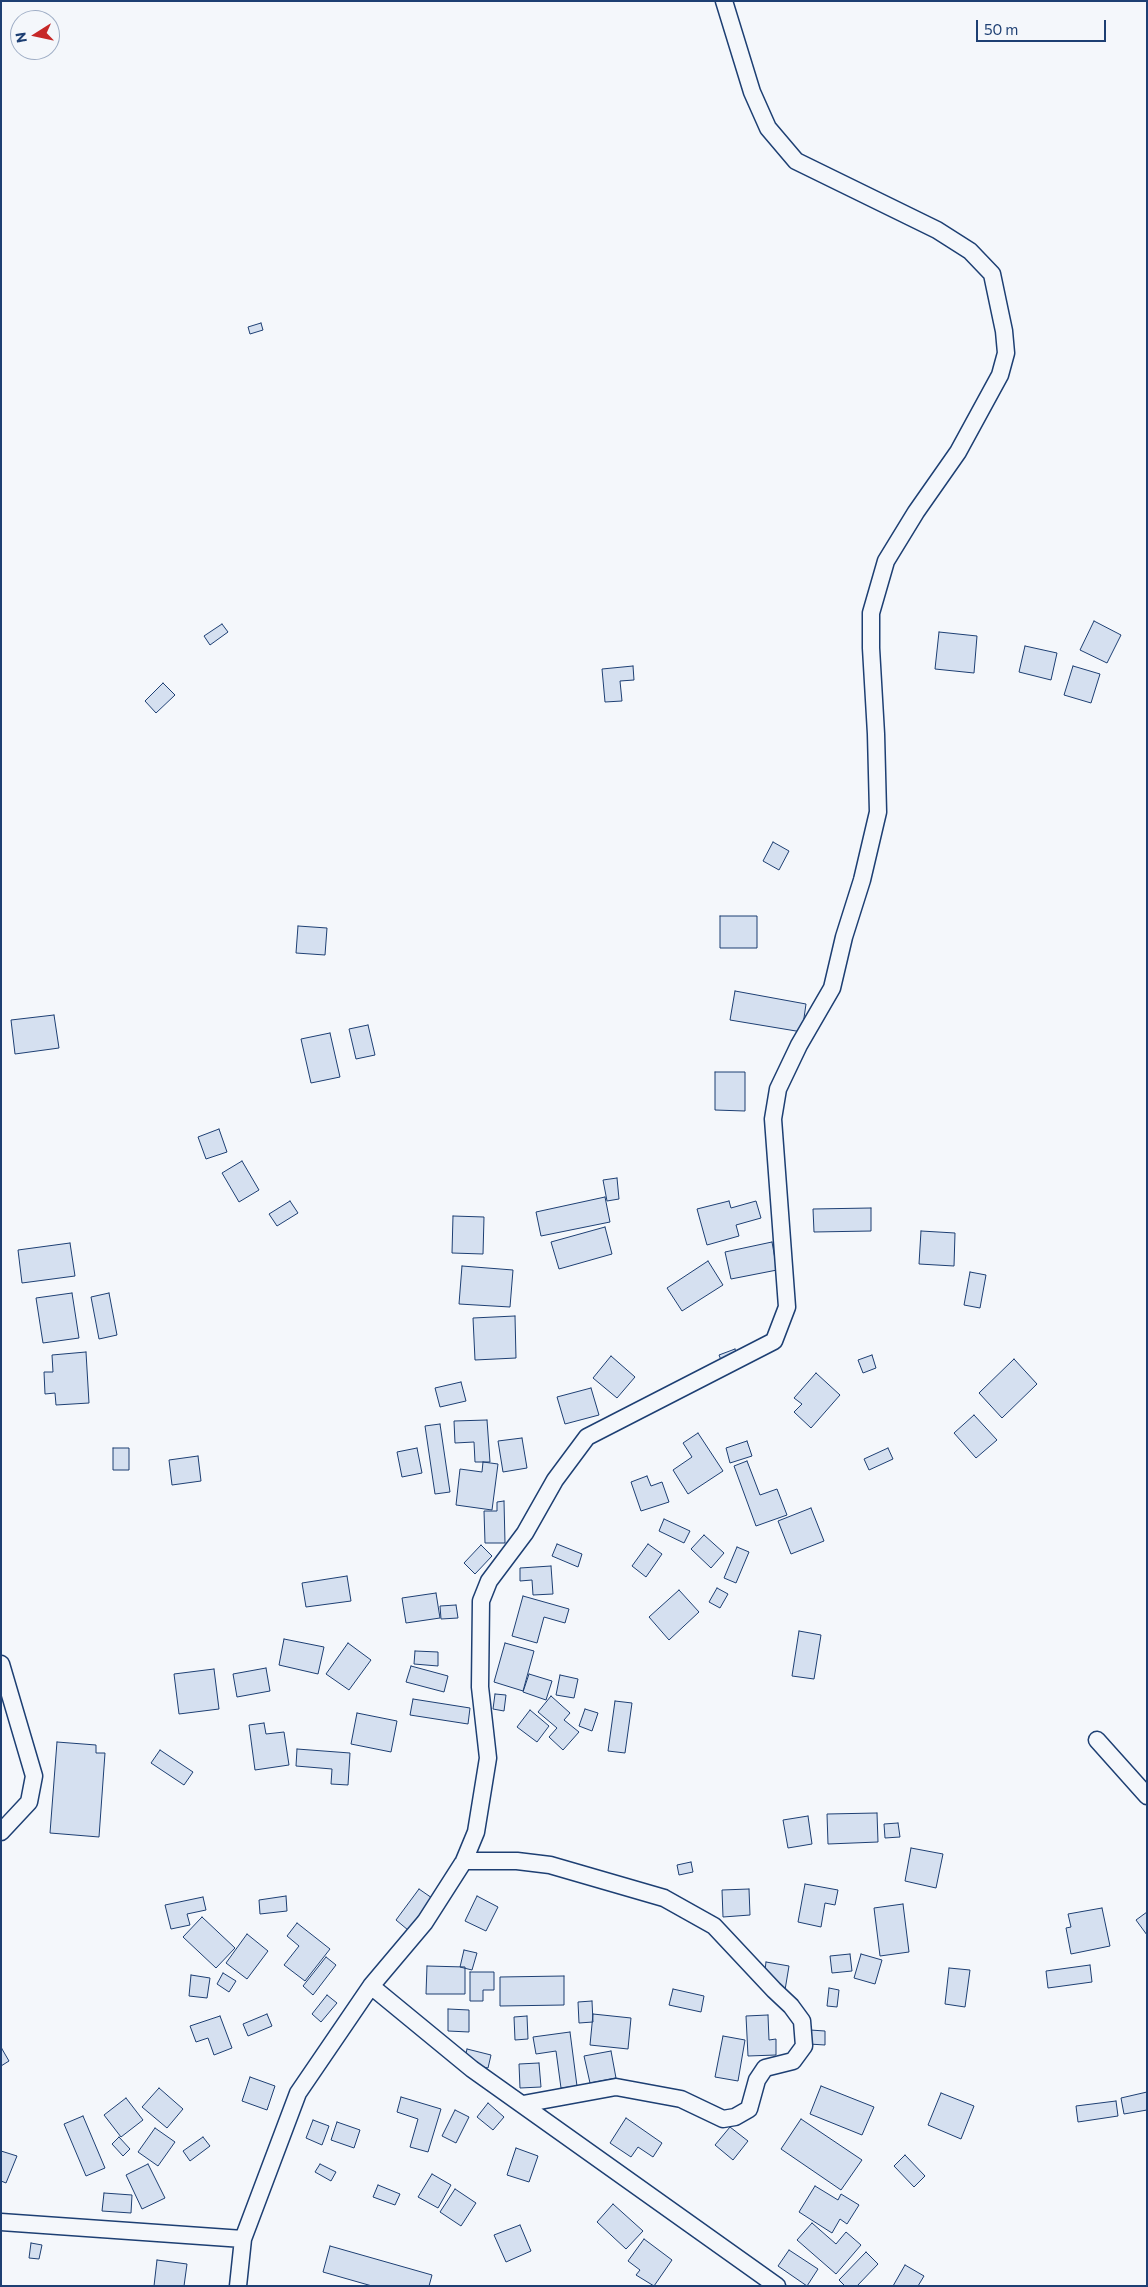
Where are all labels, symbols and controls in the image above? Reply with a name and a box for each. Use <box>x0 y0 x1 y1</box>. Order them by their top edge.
north arrow <box>10 10 60 60</box>
scale bar <box>978 10 1108 42</box>
text: 50 m <box>984 20 1018 38</box>
text: N <box>11 31 30 44</box>

